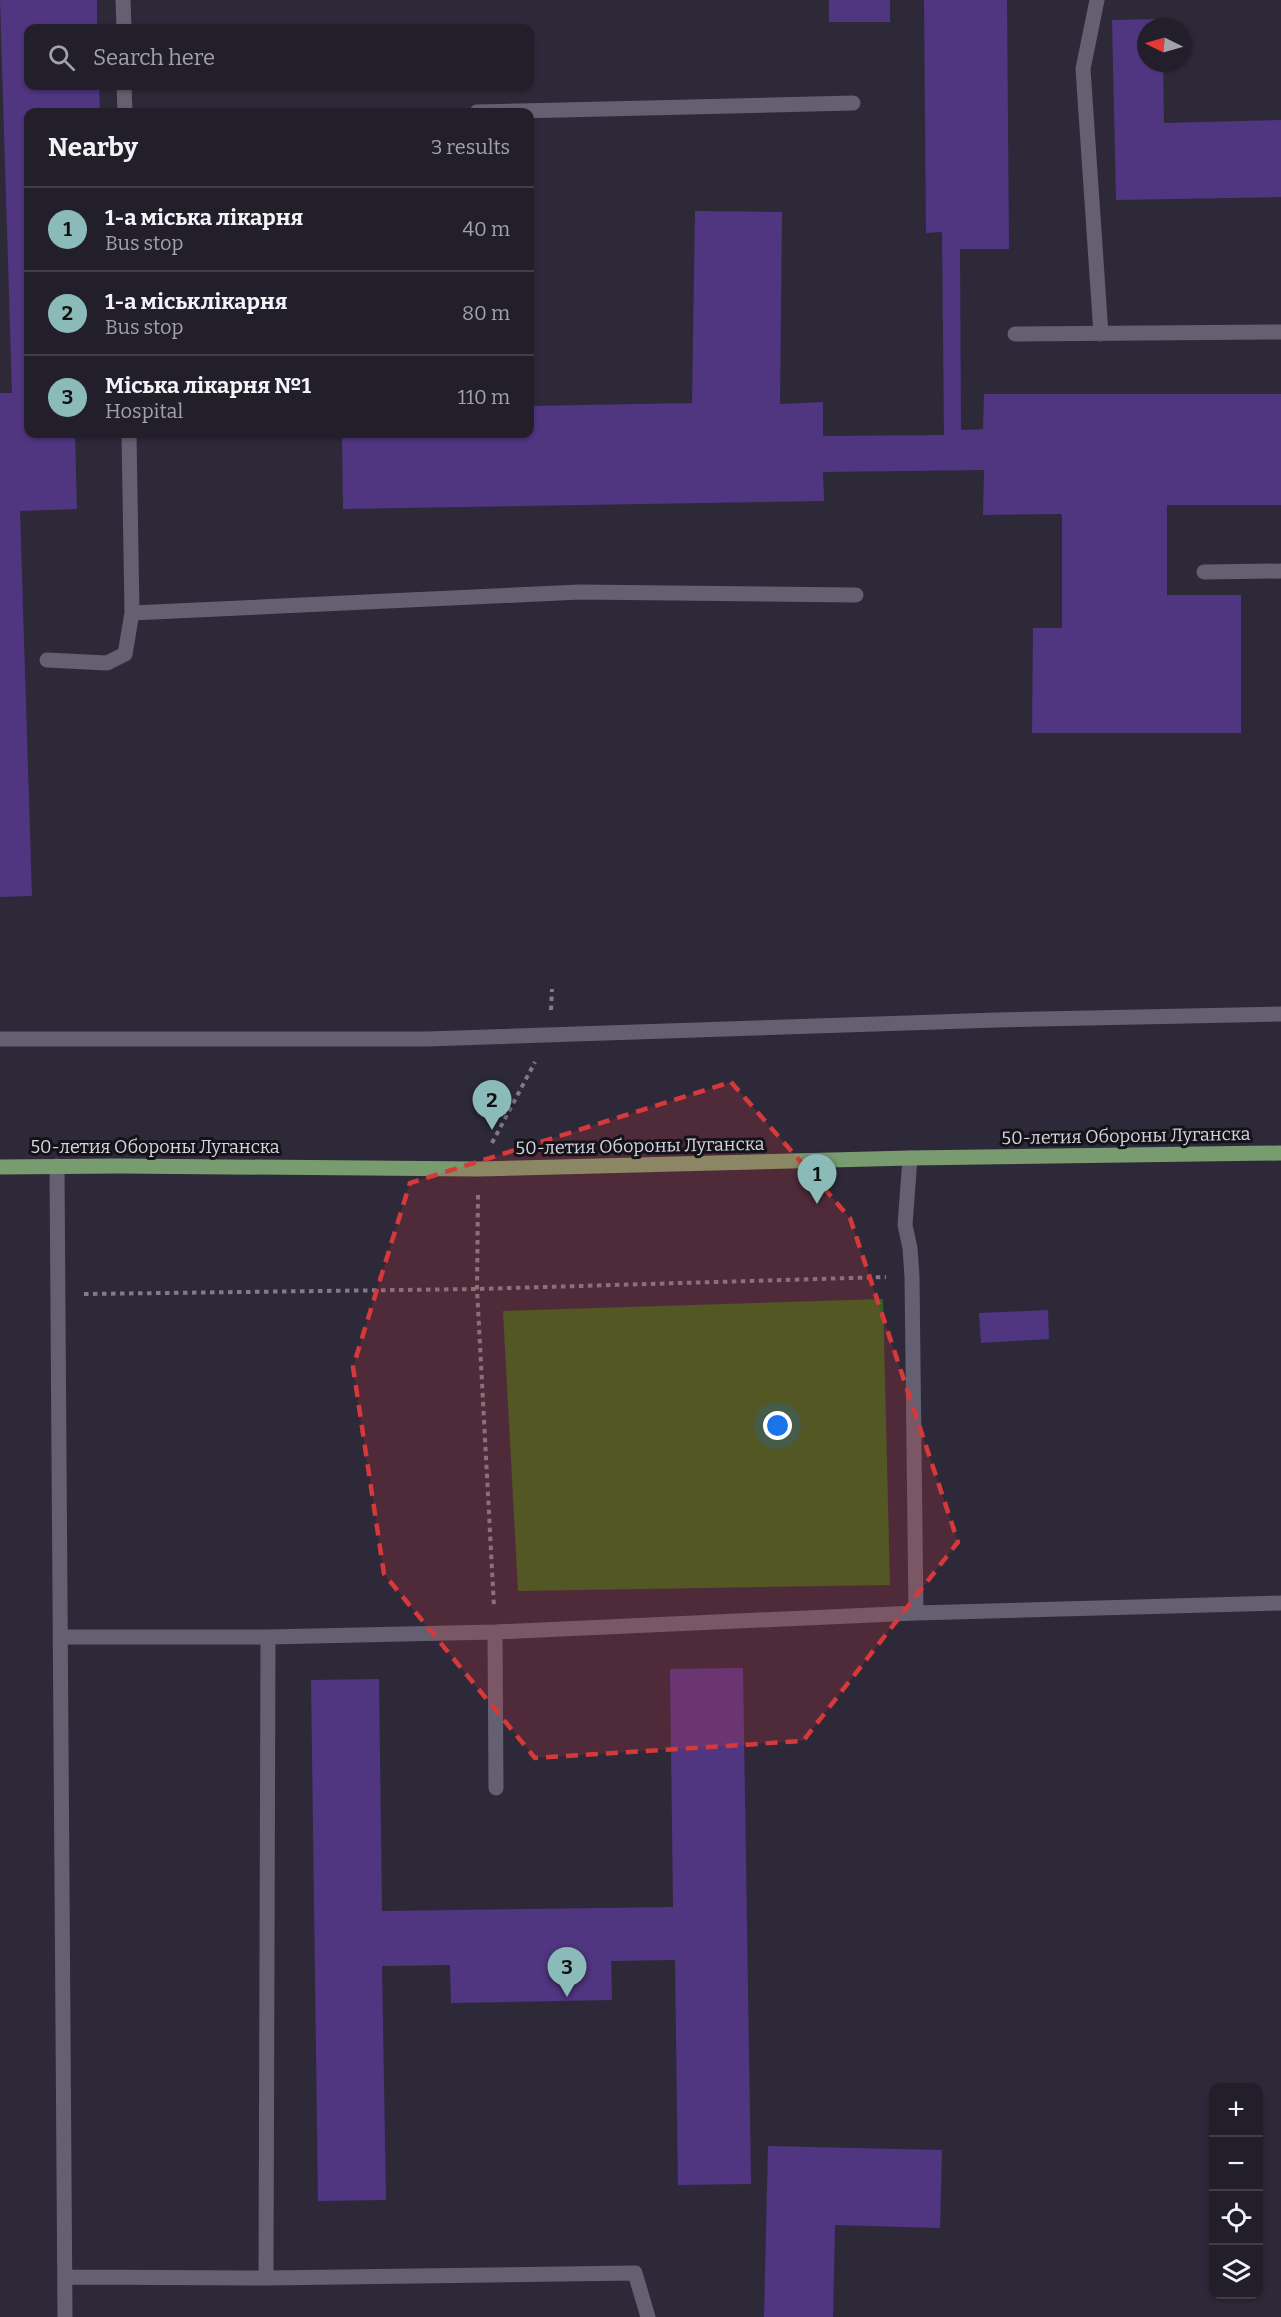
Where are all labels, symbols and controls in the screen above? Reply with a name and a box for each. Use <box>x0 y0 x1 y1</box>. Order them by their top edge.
north arrow <box>1137 18 1191 72</box>
search box <box>24 24 534 90</box>
icon: search <box>45 41 78 74</box>
text: Search here <box>93 44 215 71</box>
text: Nearby <box>48 132 138 163</box>
text: 3 results <box>431 135 510 159</box>
text: 1-а міська лікарня <box>105 204 303 231</box>
text: 1 <box>63 217 72 241</box>
text: 40 m <box>462 217 510 241</box>
text: Bus stop <box>105 231 183 255</box>
text: 1-а міськлікарня <box>105 288 288 315</box>
text: 2 <box>62 301 73 325</box>
text: 80 m <box>462 301 510 325</box>
text: Bus stop <box>105 315 183 339</box>
text: Міська лікарня №1 <box>105 372 311 399</box>
text: 3 <box>62 385 73 409</box>
text: 110 m <box>458 385 510 409</box>
text: Hospital <box>105 399 183 423</box>
pin: 2 <box>472 1080 512 1130</box>
street label: 50-летия Обороны Луганска <box>1001 1123 1251 1149</box>
street label: 50-летия Обороны Луганска <box>515 1133 765 1159</box>
street label: 50-летия Обороны Луганска <box>30 1136 280 1158</box>
pin: 1 <box>798 1154 836 1204</box>
your location <box>763 1411 792 1440</box>
pin: 3 <box>548 1948 586 1997</box>
map controls <box>1209 2083 1263 2299</box>
button: + <box>1209 2083 1263 2137</box>
button: − <box>1209 2137 1263 2191</box>
button: locate <box>1209 2191 1263 2245</box>
button: layers <box>1209 2245 1263 2299</box>

